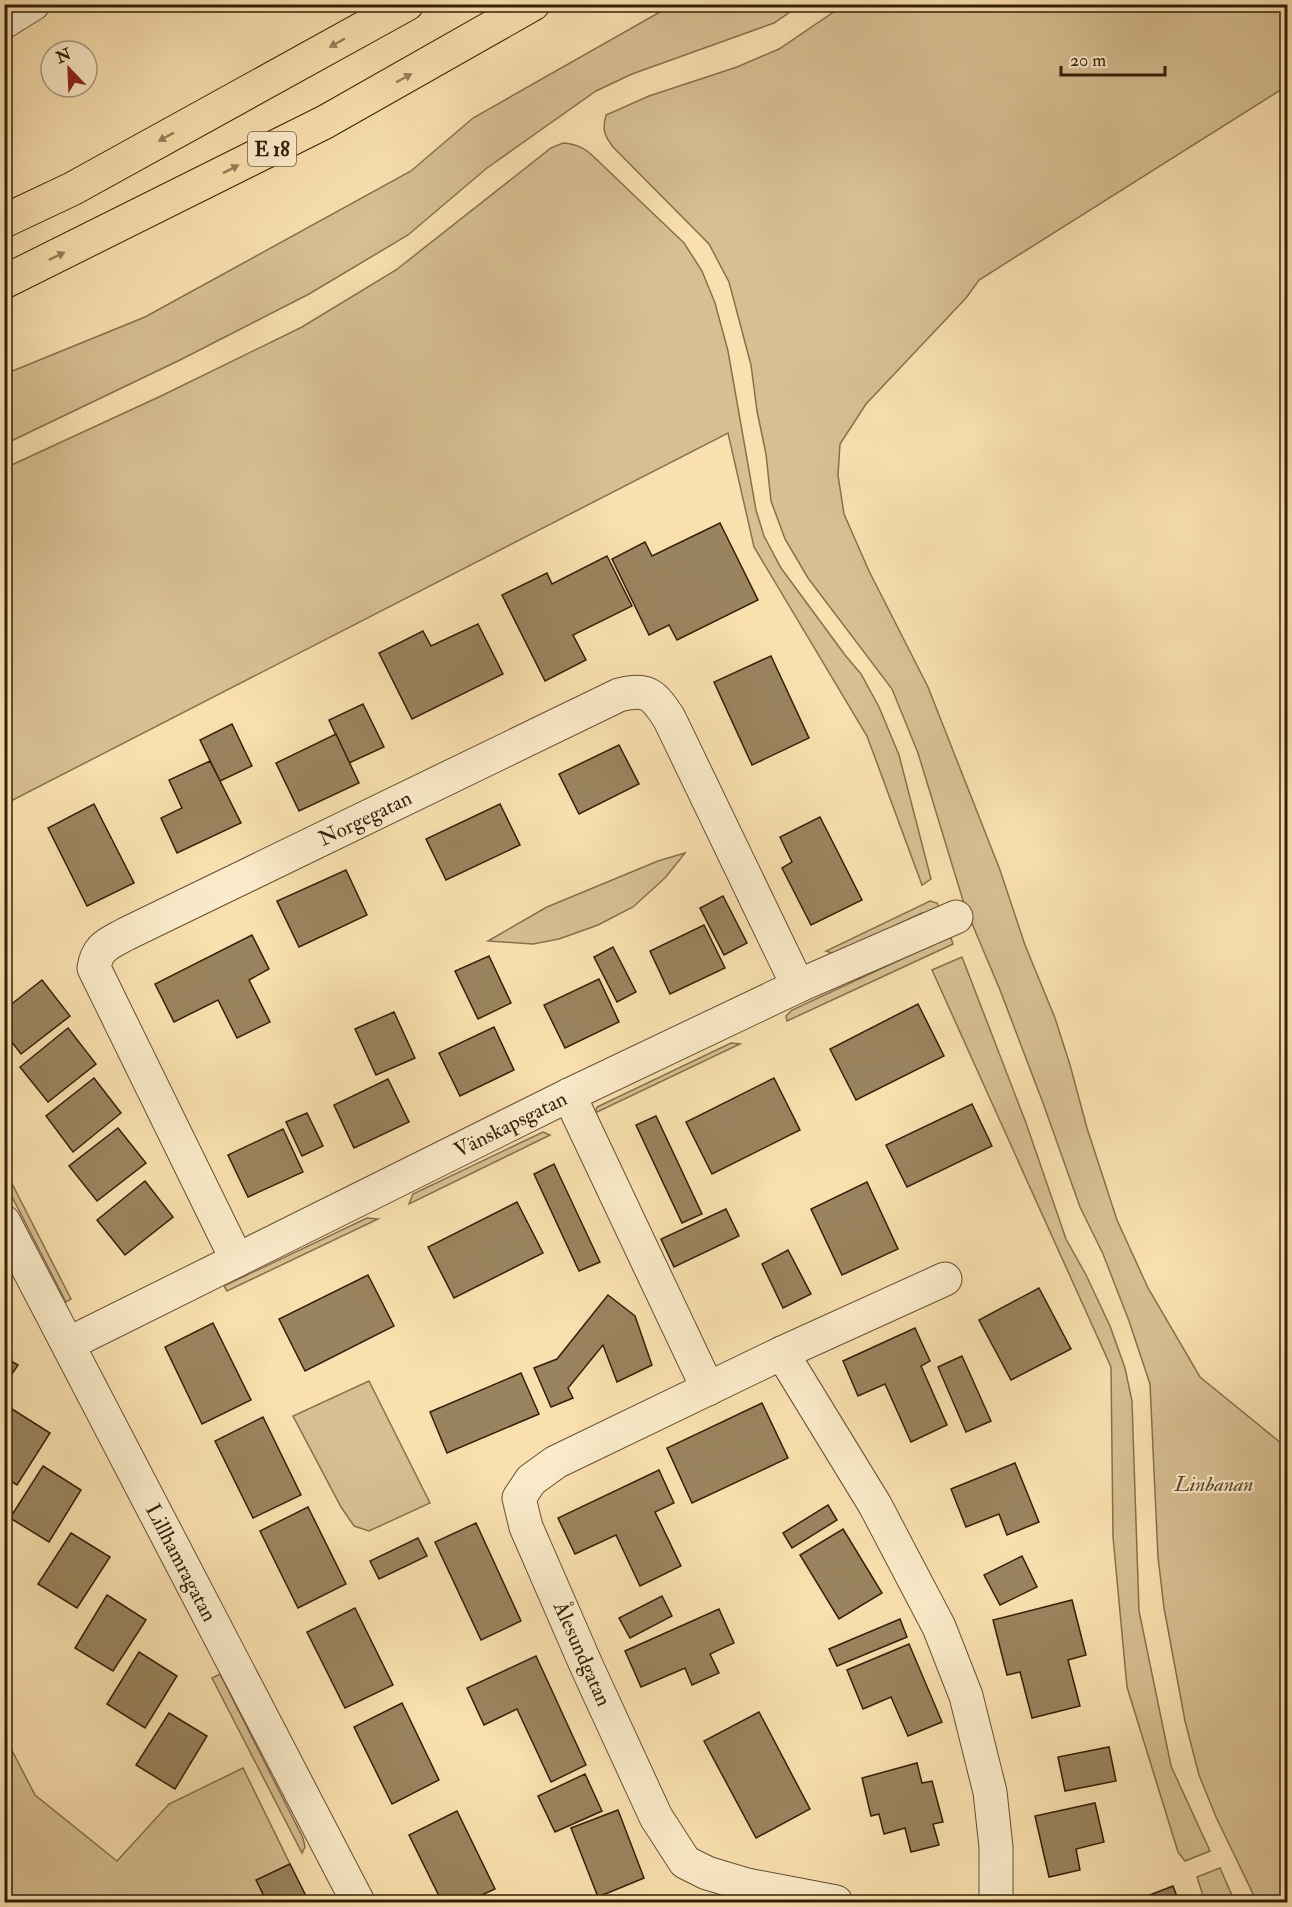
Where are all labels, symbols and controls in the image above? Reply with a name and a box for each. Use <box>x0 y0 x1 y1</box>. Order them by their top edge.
one-way arrow <box>328 38 345 48</box>
north arrow <box>39 39 99 99</box>
scale bar <box>1061 39 1164 77</box>
text: N <box>52 44 75 69</box>
text: 20 m <box>1070 49 1106 72</box>
one-way arrow <box>395 73 412 83</box>
one-way arrow <box>157 132 174 142</box>
road number: E 18 <box>248 132 296 166</box>
one-way arrow <box>223 164 240 174</box>
one-way arrow <box>48 252 66 262</box>
street label: Norgegatan <box>314 784 416 852</box>
street label: Vänskapsgatan <box>449 1085 571 1164</box>
park label: Linbanan <box>1173 1471 1254 1498</box>
street label: Lillhamragatan <box>139 1499 223 1626</box>
street label: Ålesundgatan <box>547 1597 617 1711</box>

